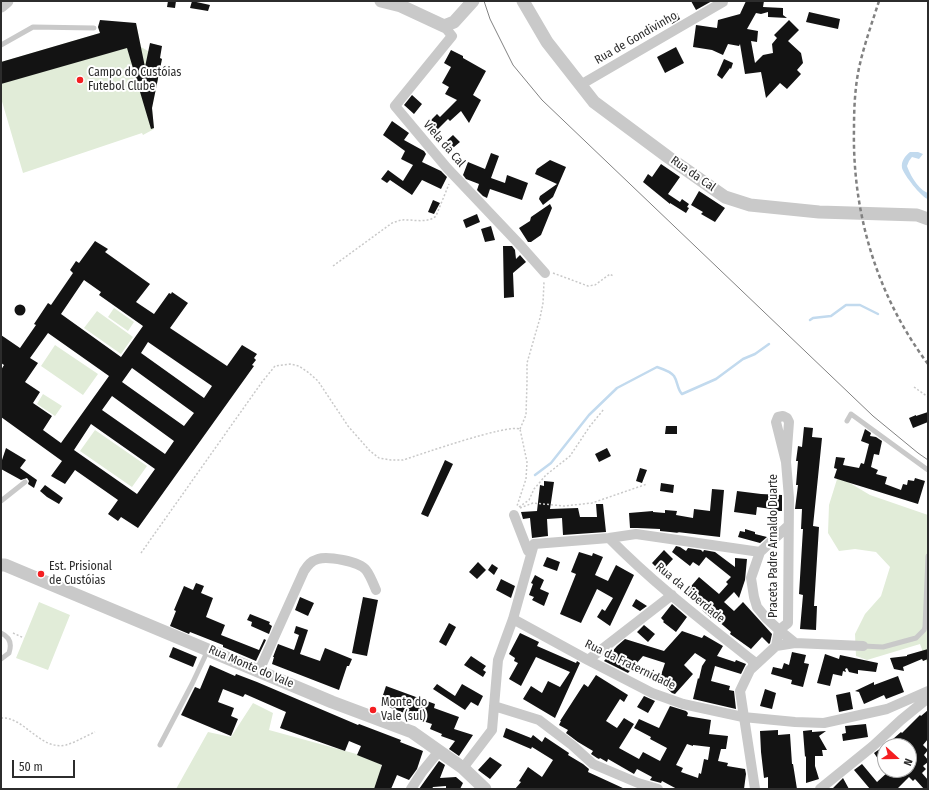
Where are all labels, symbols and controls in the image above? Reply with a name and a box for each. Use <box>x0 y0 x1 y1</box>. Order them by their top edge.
street label: Rua de Gondivinho <box>592 9 680 67</box>
place label: Campo do Custóias Futebol Clube <box>88 66 181 94</box>
marker: Campo do Custóias Futebol Clube <box>75 75 85 85</box>
street label: Viela da Cal <box>420 118 468 170</box>
street label: Rua da Cal <box>668 153 718 195</box>
street label: Praceta Padre Arnaldo Duarte <box>767 474 781 618</box>
place label: Est. Prisional de Custóias <box>49 560 112 588</box>
street label: Rua da Liberdade <box>652 560 728 626</box>
marker: Est. Prisional de Custóias <box>36 569 46 579</box>
street label: Rua da Fraternidade <box>582 637 678 693</box>
street label: Rua Monte do Vale <box>206 643 296 691</box>
place label: Monte do Vale (sul) <box>381 696 427 724</box>
marker: Monte do Vale (sul) <box>368 705 378 715</box>
north arrow <box>877 738 917 778</box>
scale bar <box>14 752 77 778</box>
text: N <box>900 757 915 768</box>
text: 50 m <box>19 760 43 774</box>

